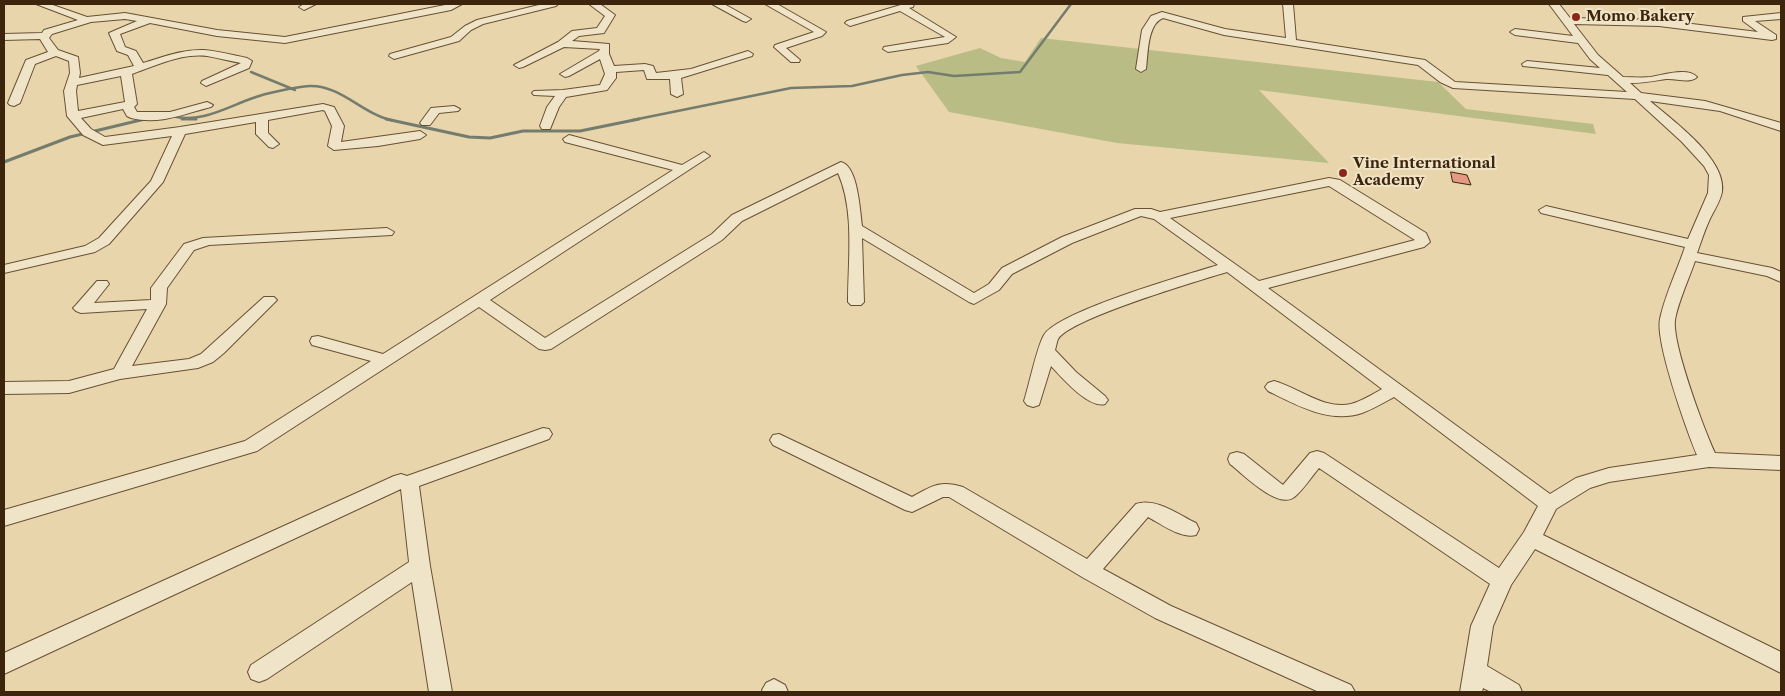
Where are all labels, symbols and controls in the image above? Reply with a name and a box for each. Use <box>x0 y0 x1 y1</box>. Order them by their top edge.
place label: Momo Bakery <box>1586 8 1694 26</box>
marker: Momo Bakery <box>1570 11 1582 23</box>
place label: Vine International Academy <box>1353 155 1496 190</box>
marker: Vine International Academy <box>1337 167 1349 179</box>

